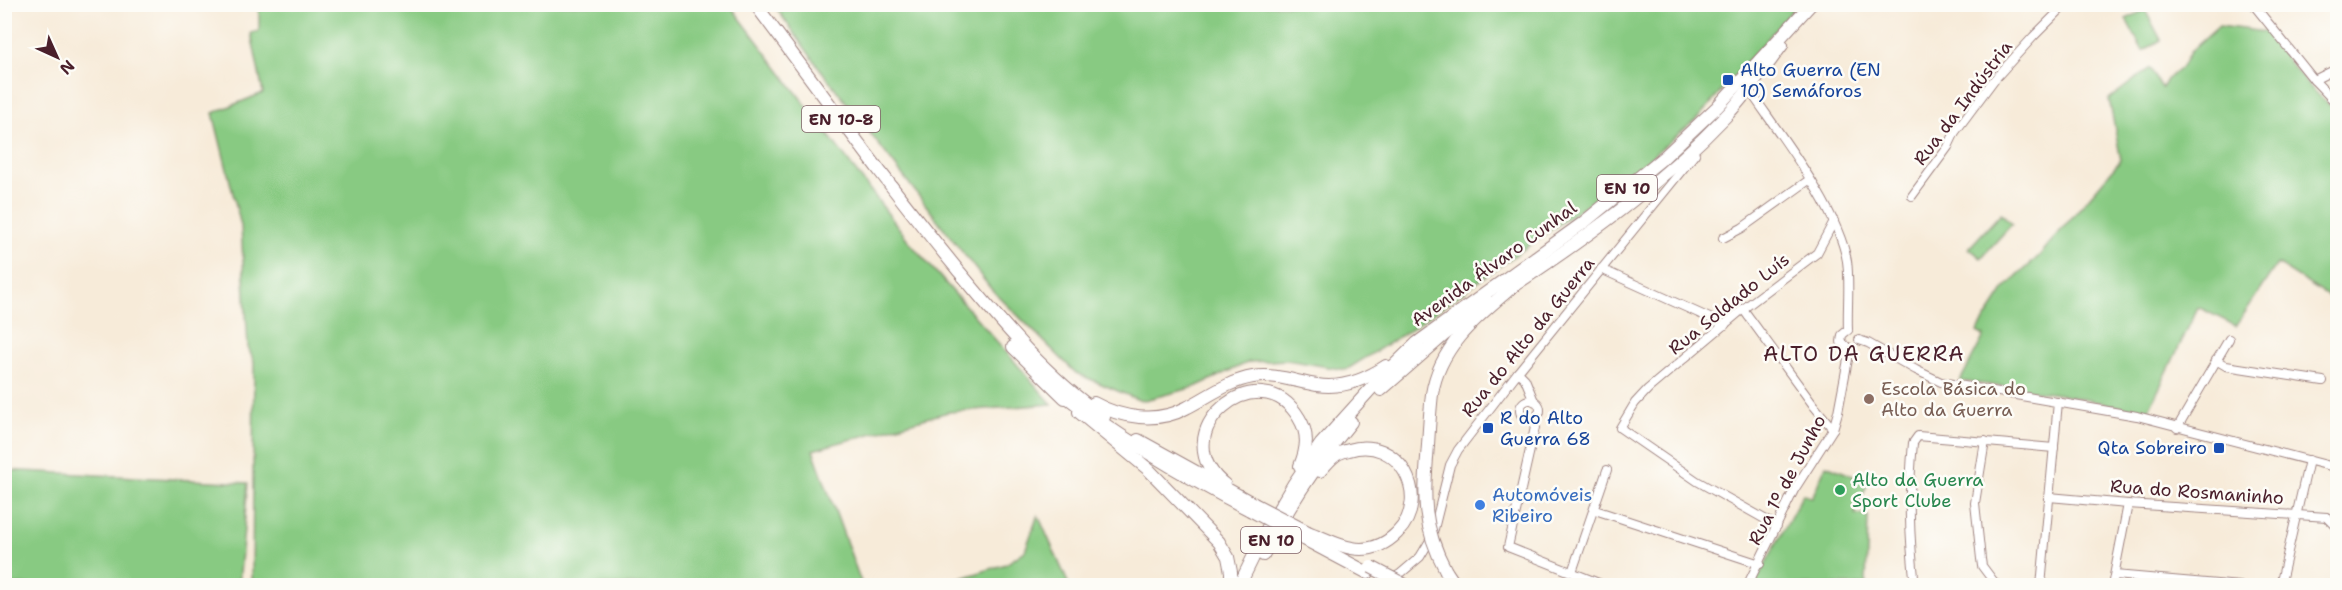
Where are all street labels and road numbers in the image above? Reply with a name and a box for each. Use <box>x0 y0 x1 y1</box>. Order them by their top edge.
street label: Rua da Indústria <box>1908 36 2018 170</box>
road number: EN 10-8 <box>802 106 880 132</box>
road number: EN 10 <box>1597 175 1657 201</box>
street label: Avenida Álvaro Cunhal <box>1406 195 1582 332</box>
street label: Rua Soldado Luís <box>1664 248 1794 360</box>
street label: Rua do Alto da Guerra <box>1456 252 1600 422</box>
street label: Rua 1º de Junho <box>1743 411 1831 549</box>
street label: Rua do Rosmaninho <box>2109 474 2285 510</box>
road number: EN 10 <box>1241 527 1301 553</box>

